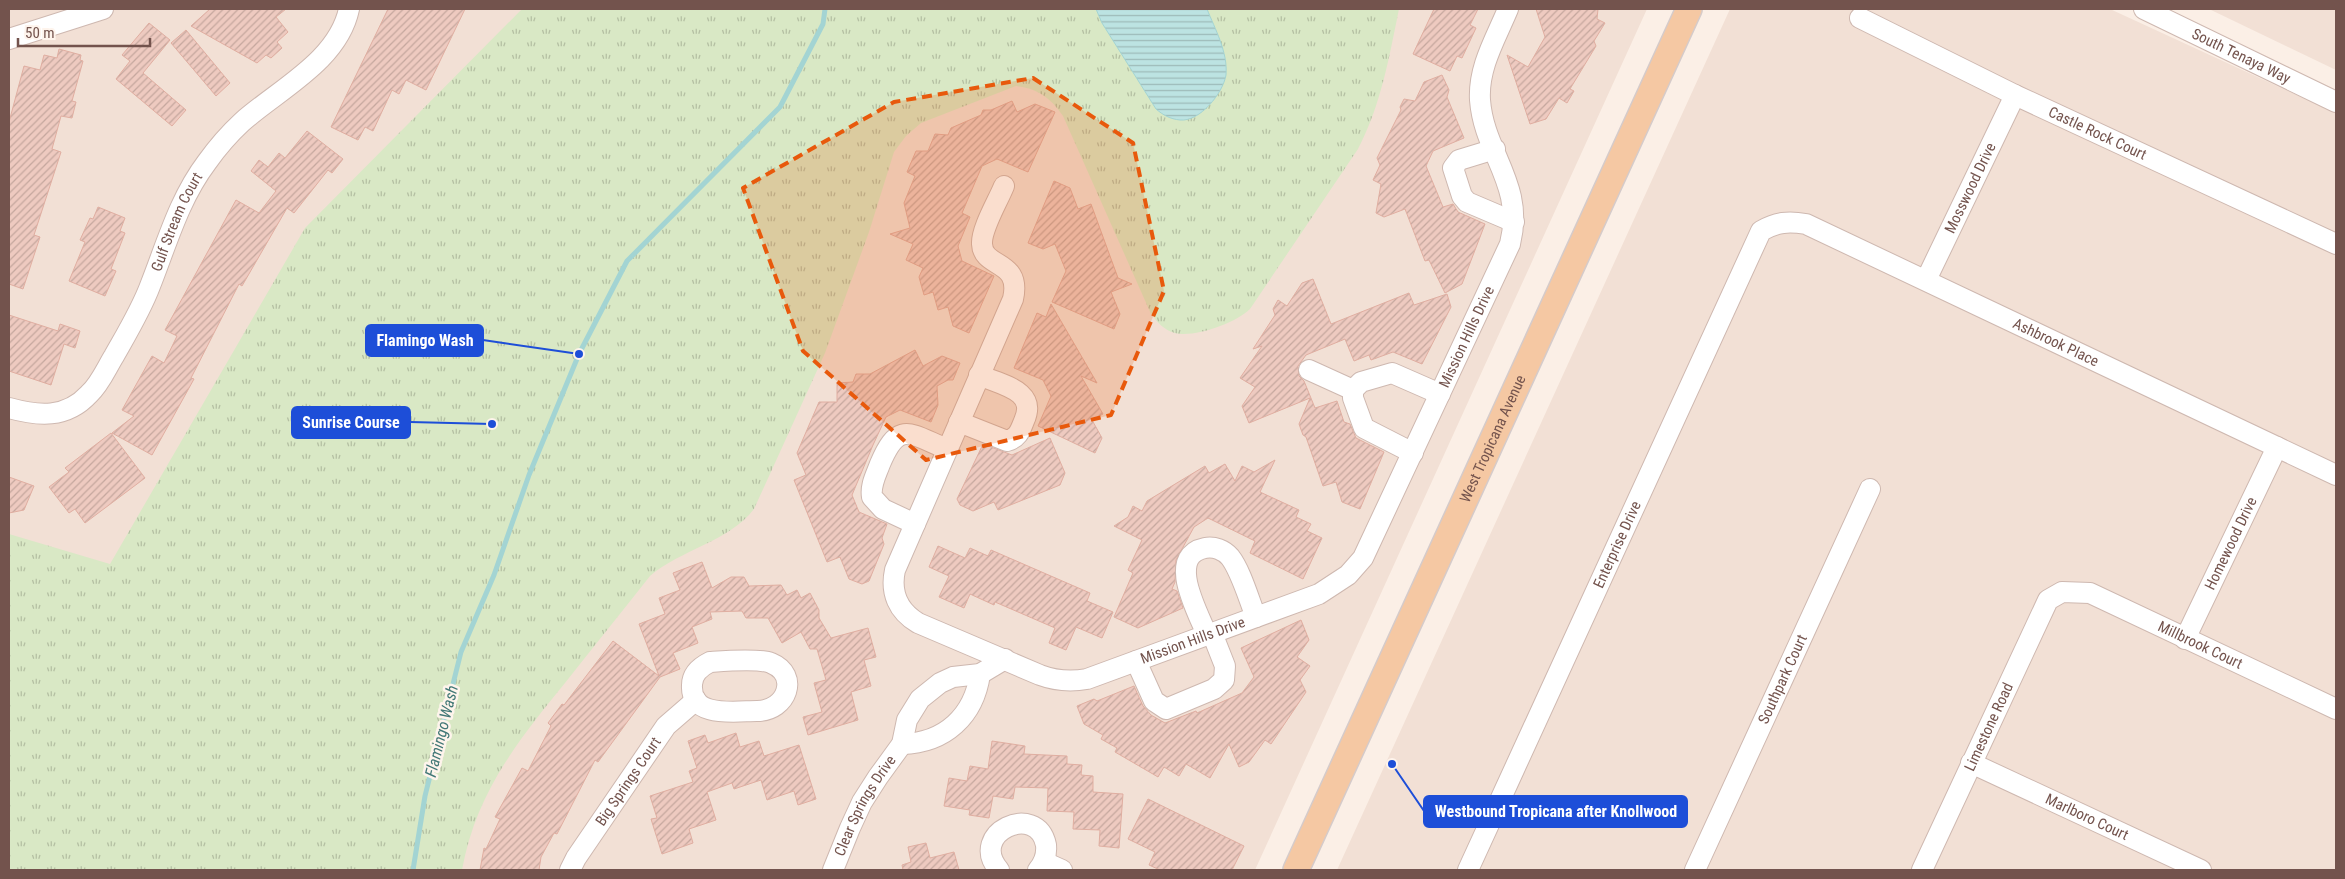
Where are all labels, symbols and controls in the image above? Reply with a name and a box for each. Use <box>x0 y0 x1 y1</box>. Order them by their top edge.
scale bar <box>18 15 150 47</box>
text: 50 m <box>25 24 55 42</box>
street label: South Tenaya Way <box>2189 25 2293 88</box>
street label: Castle Rock Court <box>2045 103 2149 164</box>
street label: Mosswood Drive <box>1941 140 2000 236</box>
street label: Gulf Stream Court <box>147 169 206 274</box>
street label: Mission Hills Drive <box>1435 283 1498 391</box>
street label: Ashbrook Place <box>2010 314 2102 370</box>
callout: Flamingo Wash <box>366 325 483 356</box>
text: Flamingo Wash <box>376 331 474 350</box>
street label: West Tropicana Avenue <box>1456 372 1530 505</box>
callout: Sunrise Course <box>292 407 410 438</box>
text: Sunrise Course <box>302 413 400 432</box>
street label: Homewood Drive <box>2201 494 2261 593</box>
street label: Enterprise Drive <box>1590 498 1645 591</box>
street label: Mission Hills Drive <box>1138 613 1248 668</box>
street label: Millbrook Court <box>2155 617 2245 673</box>
street label: Southpark Court <box>1754 632 1811 727</box>
street label: Limestone Road <box>1960 680 2017 774</box>
water label: Flamingo Wash <box>421 683 462 779</box>
street label: Big Springs Court <box>592 734 665 829</box>
street label: Clear Springs Drive <box>831 752 900 859</box>
street label: Marlboro Court <box>2043 790 2131 844</box>
callout: Westbound Tropicana after Knollwood <box>1424 796 1687 827</box>
text: Westbound Tropicana after Knollwood <box>1435 802 1677 821</box>

